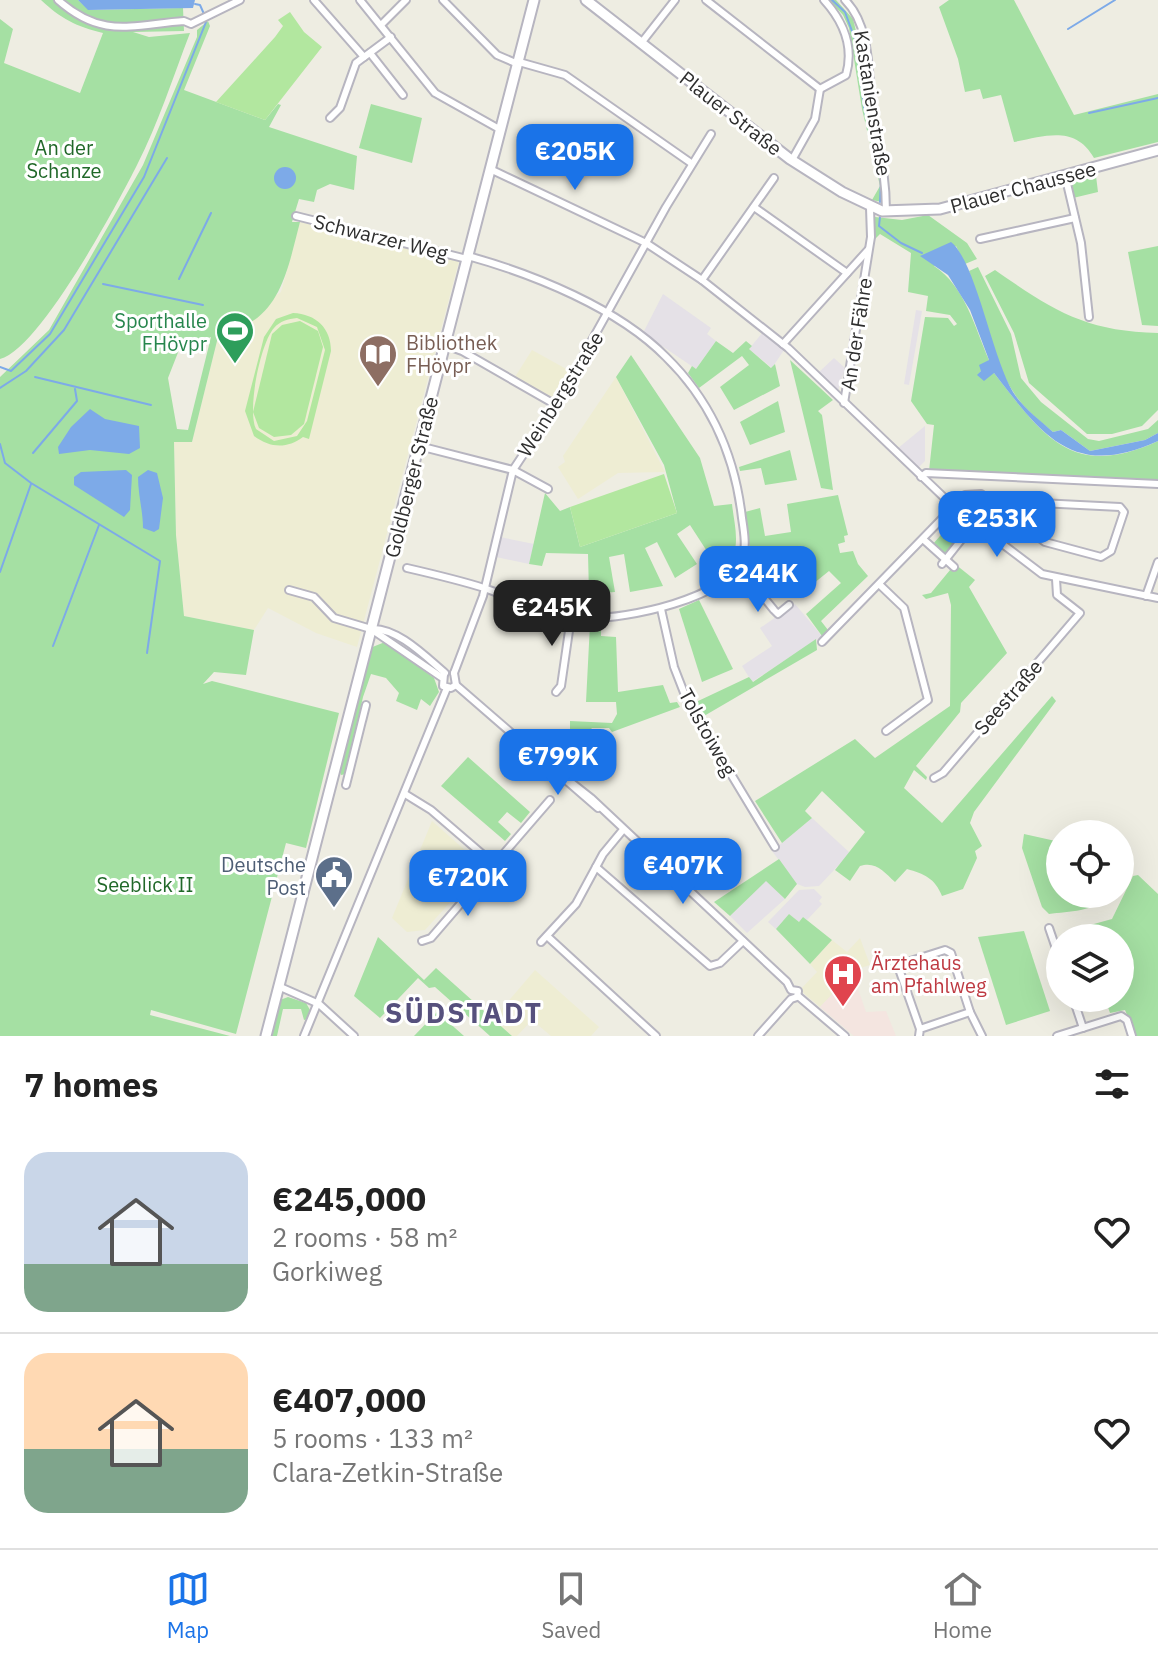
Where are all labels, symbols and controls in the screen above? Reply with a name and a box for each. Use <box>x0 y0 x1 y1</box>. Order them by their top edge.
street label: Kastanienstraße <box>848 28 898 178</box>
street label: Plauer Straße <box>674 64 788 162</box>
pin: €205K <box>519 124 631 192</box>
text: €205K <box>534 133 616 167</box>
park label: An der Schanze <box>26 134 102 184</box>
street label: Plauer Chaussee <box>947 155 1099 219</box>
street label: Schwarzer Weg <box>311 207 451 267</box>
street label: An der Fähre <box>834 275 878 393</box>
place label: Sporthalle FHövpr <box>114 307 207 357</box>
sports icon: Sporthalle FHövpr <box>214 310 256 365</box>
street label: Weinbergstraße <box>511 326 609 462</box>
place label: Bibliothek FHövpr <box>406 329 498 379</box>
library icon: Bibliothek FHövpr <box>357 333 399 388</box>
street label: Goldberger Straße <box>378 393 444 561</box>
pin: €253K <box>941 491 1053 559</box>
text: €253K <box>956 500 1038 534</box>
pin: €244K <box>702 546 814 614</box>
text: €244K <box>717 555 799 589</box>
pin: €245K <box>496 580 608 648</box>
text: €245K <box>511 589 593 623</box>
street label: Seestraße <box>968 653 1048 741</box>
street label: Tolstoiweg <box>673 683 743 781</box>
pin: €799K <box>502 729 614 797</box>
text: €799K <box>517 738 599 772</box>
map controls <box>1046 820 1134 1012</box>
button: locate <box>1046 820 1134 908</box>
pin: €407K <box>627 838 739 906</box>
text: €407K <box>642 847 724 881</box>
pin: €720K <box>412 850 524 918</box>
place label: Deutsche Post <box>221 851 306 901</box>
public building icon: Deutsche Post <box>313 854 355 909</box>
text: €720K <box>427 859 509 893</box>
park label: Seeblick II <box>97 871 193 898</box>
button: layers <box>1046 924 1134 1012</box>
place label: Ärztehaus am Pfahlweg <box>871 949 987 999</box>
hospital icon: Ärztehaus am Pfahlweg <box>822 953 864 1008</box>
district label: SÜDSTADT <box>385 994 543 1031</box>
text: 7 homes <box>24 1062 159 1106</box>
icon: filters <box>1090 1062 1134 1106</box>
text: €245,000 <box>272 1176 426 1220</box>
icon: home <box>88 1184 184 1280</box>
icon: heart <box>1090 1210 1134 1254</box>
text: 2 rooms · 58 m² <box>272 1220 457 1254</box>
text: Gorkiweg <box>272 1254 382 1288</box>
text: €407,000 <box>272 1377 426 1421</box>
icon: home <box>88 1385 184 1481</box>
icon: heart <box>1090 1411 1134 1455</box>
text: 5 rooms · 133 m² <box>272 1421 473 1455</box>
text: Clara-Zetkin-Straße <box>272 1455 503 1489</box>
tab: Map <box>166 1567 210 1644</box>
tab: Saved <box>541 1567 601 1644</box>
tab: Home <box>933 1567 992 1644</box>

